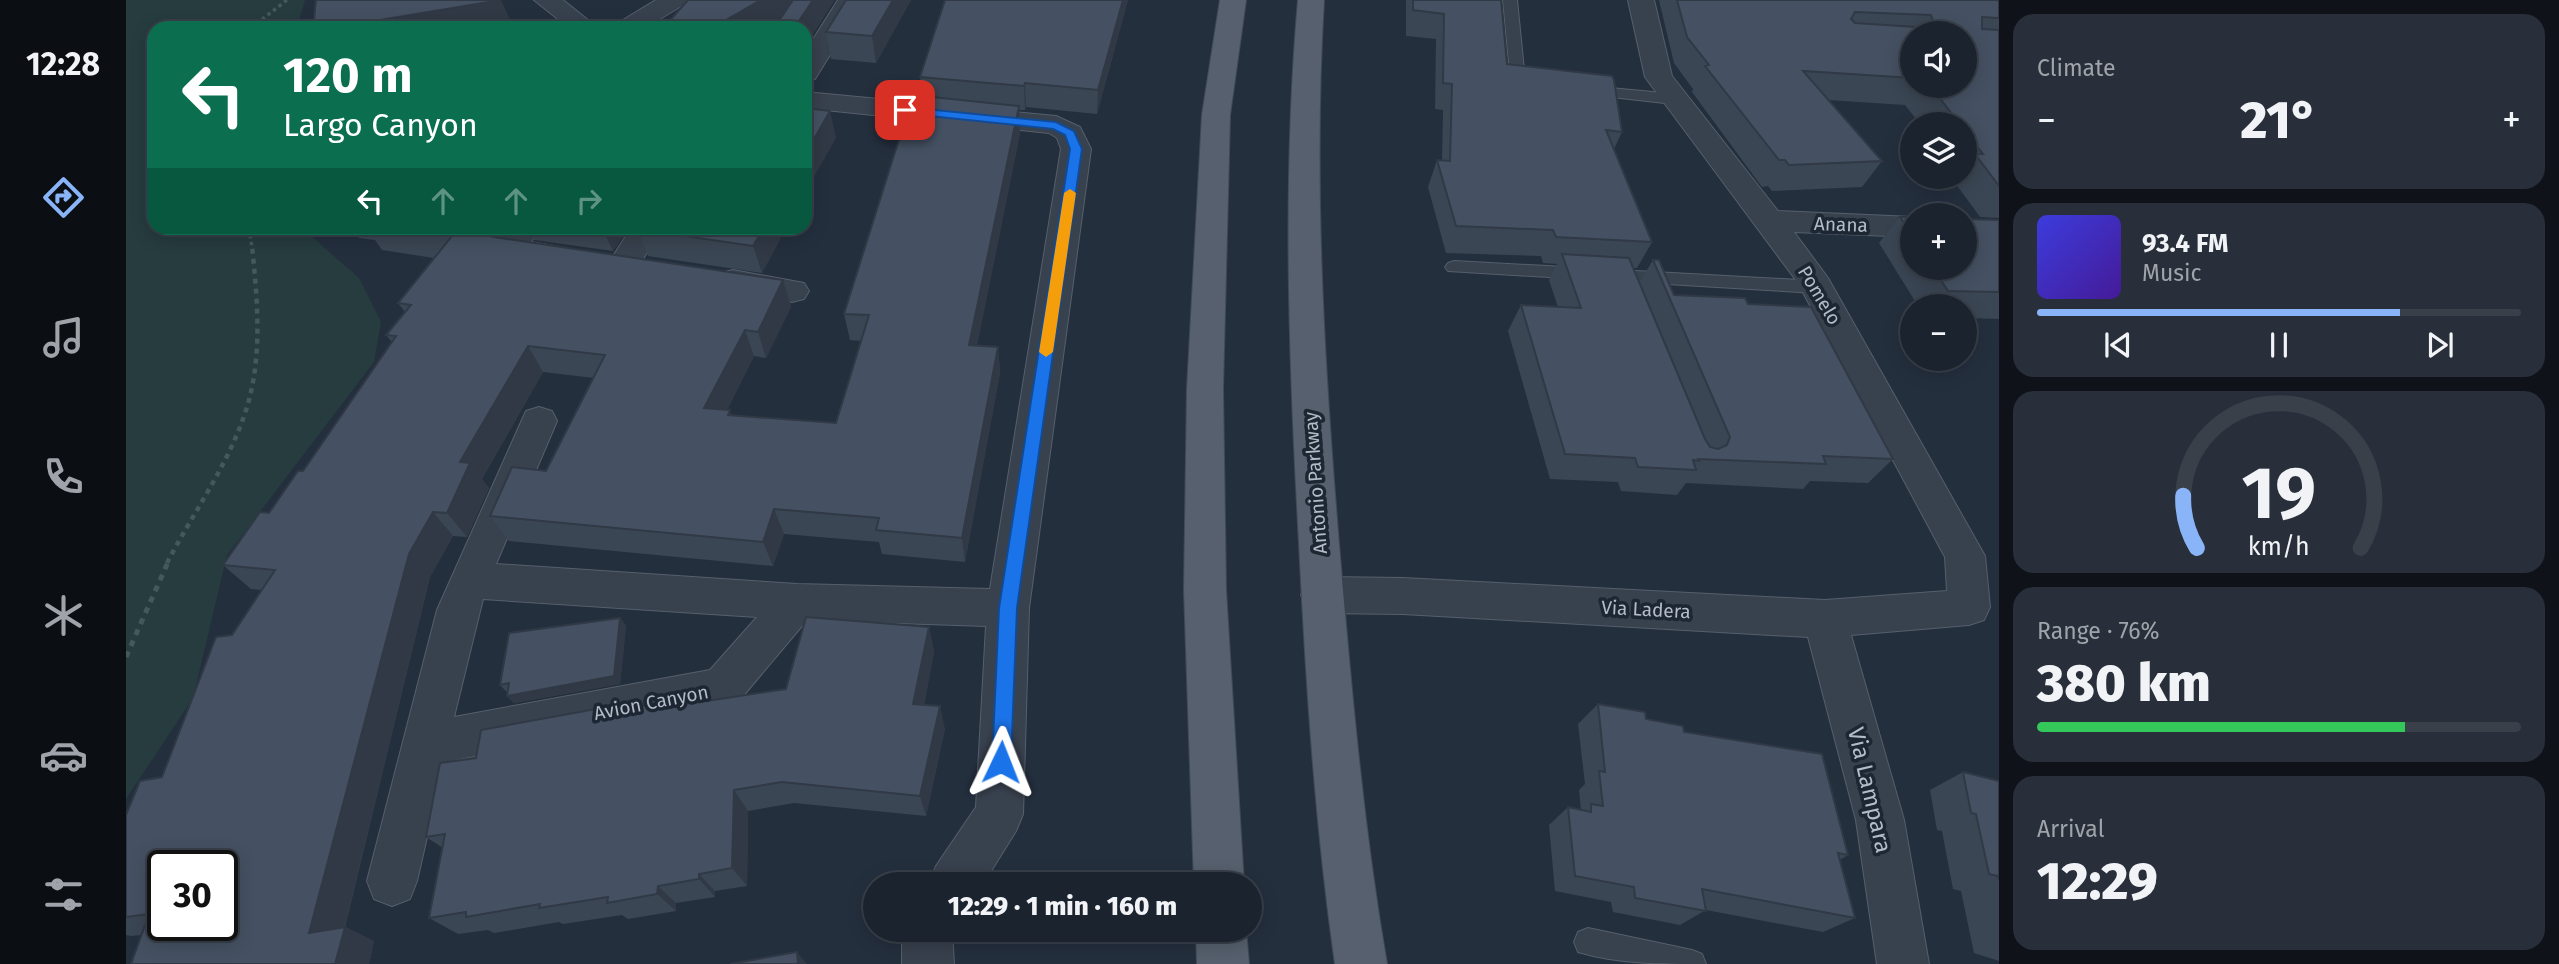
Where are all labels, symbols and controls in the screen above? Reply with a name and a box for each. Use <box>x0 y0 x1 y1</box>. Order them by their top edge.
map controls <box>1900 21 1977 371</box>
button: sound <box>1900 21 1977 98</box>
text: 12:28 <box>26 45 100 83</box>
text: 120 m <box>283 46 413 105</box>
icon: left <box>168 49 259 140</box>
text: Climate <box>2037 54 2116 82</box>
pin <box>875 80 935 140</box>
text: 21° <box>2240 89 2318 152</box>
icon: arrive <box>886 91 924 129</box>
text: − <box>2037 97 2056 143</box>
text: + <box>2502 97 2521 143</box>
text: Largo Canyon <box>283 106 478 144</box>
button: layers <box>1900 112 1977 189</box>
icon: directions <box>39 173 88 222</box>
icon: left <box>351 182 389 220</box>
icon: ahead <box>424 182 462 220</box>
icon: ahead <box>497 182 535 220</box>
icon: right <box>570 182 608 220</box>
button: + <box>1900 203 1977 280</box>
street label: Anana <box>1814 212 1868 237</box>
text: 93.4 FM <box>2142 228 2229 259</box>
text: Music <box>2142 259 2202 287</box>
street label: Pomelo <box>1793 262 1846 329</box>
button: − <box>1900 294 1977 371</box>
icon: music <box>39 313 88 362</box>
icon: previous <box>2099 326 2137 364</box>
icon: pause <box>2260 326 2298 364</box>
icon: next <box>2421 326 2459 364</box>
street label: Antonio Parkway <box>1299 410 1332 555</box>
text: 19 <box>2242 450 2316 537</box>
icon: phone <box>39 452 88 501</box>
text: km/h <box>2248 532 2310 562</box>
icon: climate <box>39 591 88 640</box>
street label: Via Ladera <box>1601 596 1691 623</box>
text: Range · 76% <box>2037 617 2159 645</box>
text: 380 km <box>2037 652 2211 715</box>
street label: Avion Canyon <box>592 680 710 725</box>
position arrow <box>964 725 1038 799</box>
street label: Via Lampara <box>1842 725 1898 855</box>
icon: car <box>39 731 88 780</box>
text: Arrival <box>2037 815 2104 843</box>
speed limit sign: 30 <box>147 850 238 941</box>
text: 12:29 <box>2037 850 2158 913</box>
icon: filters <box>39 870 88 919</box>
text: 12:29 · 1 min · 160 m <box>948 891 1177 922</box>

